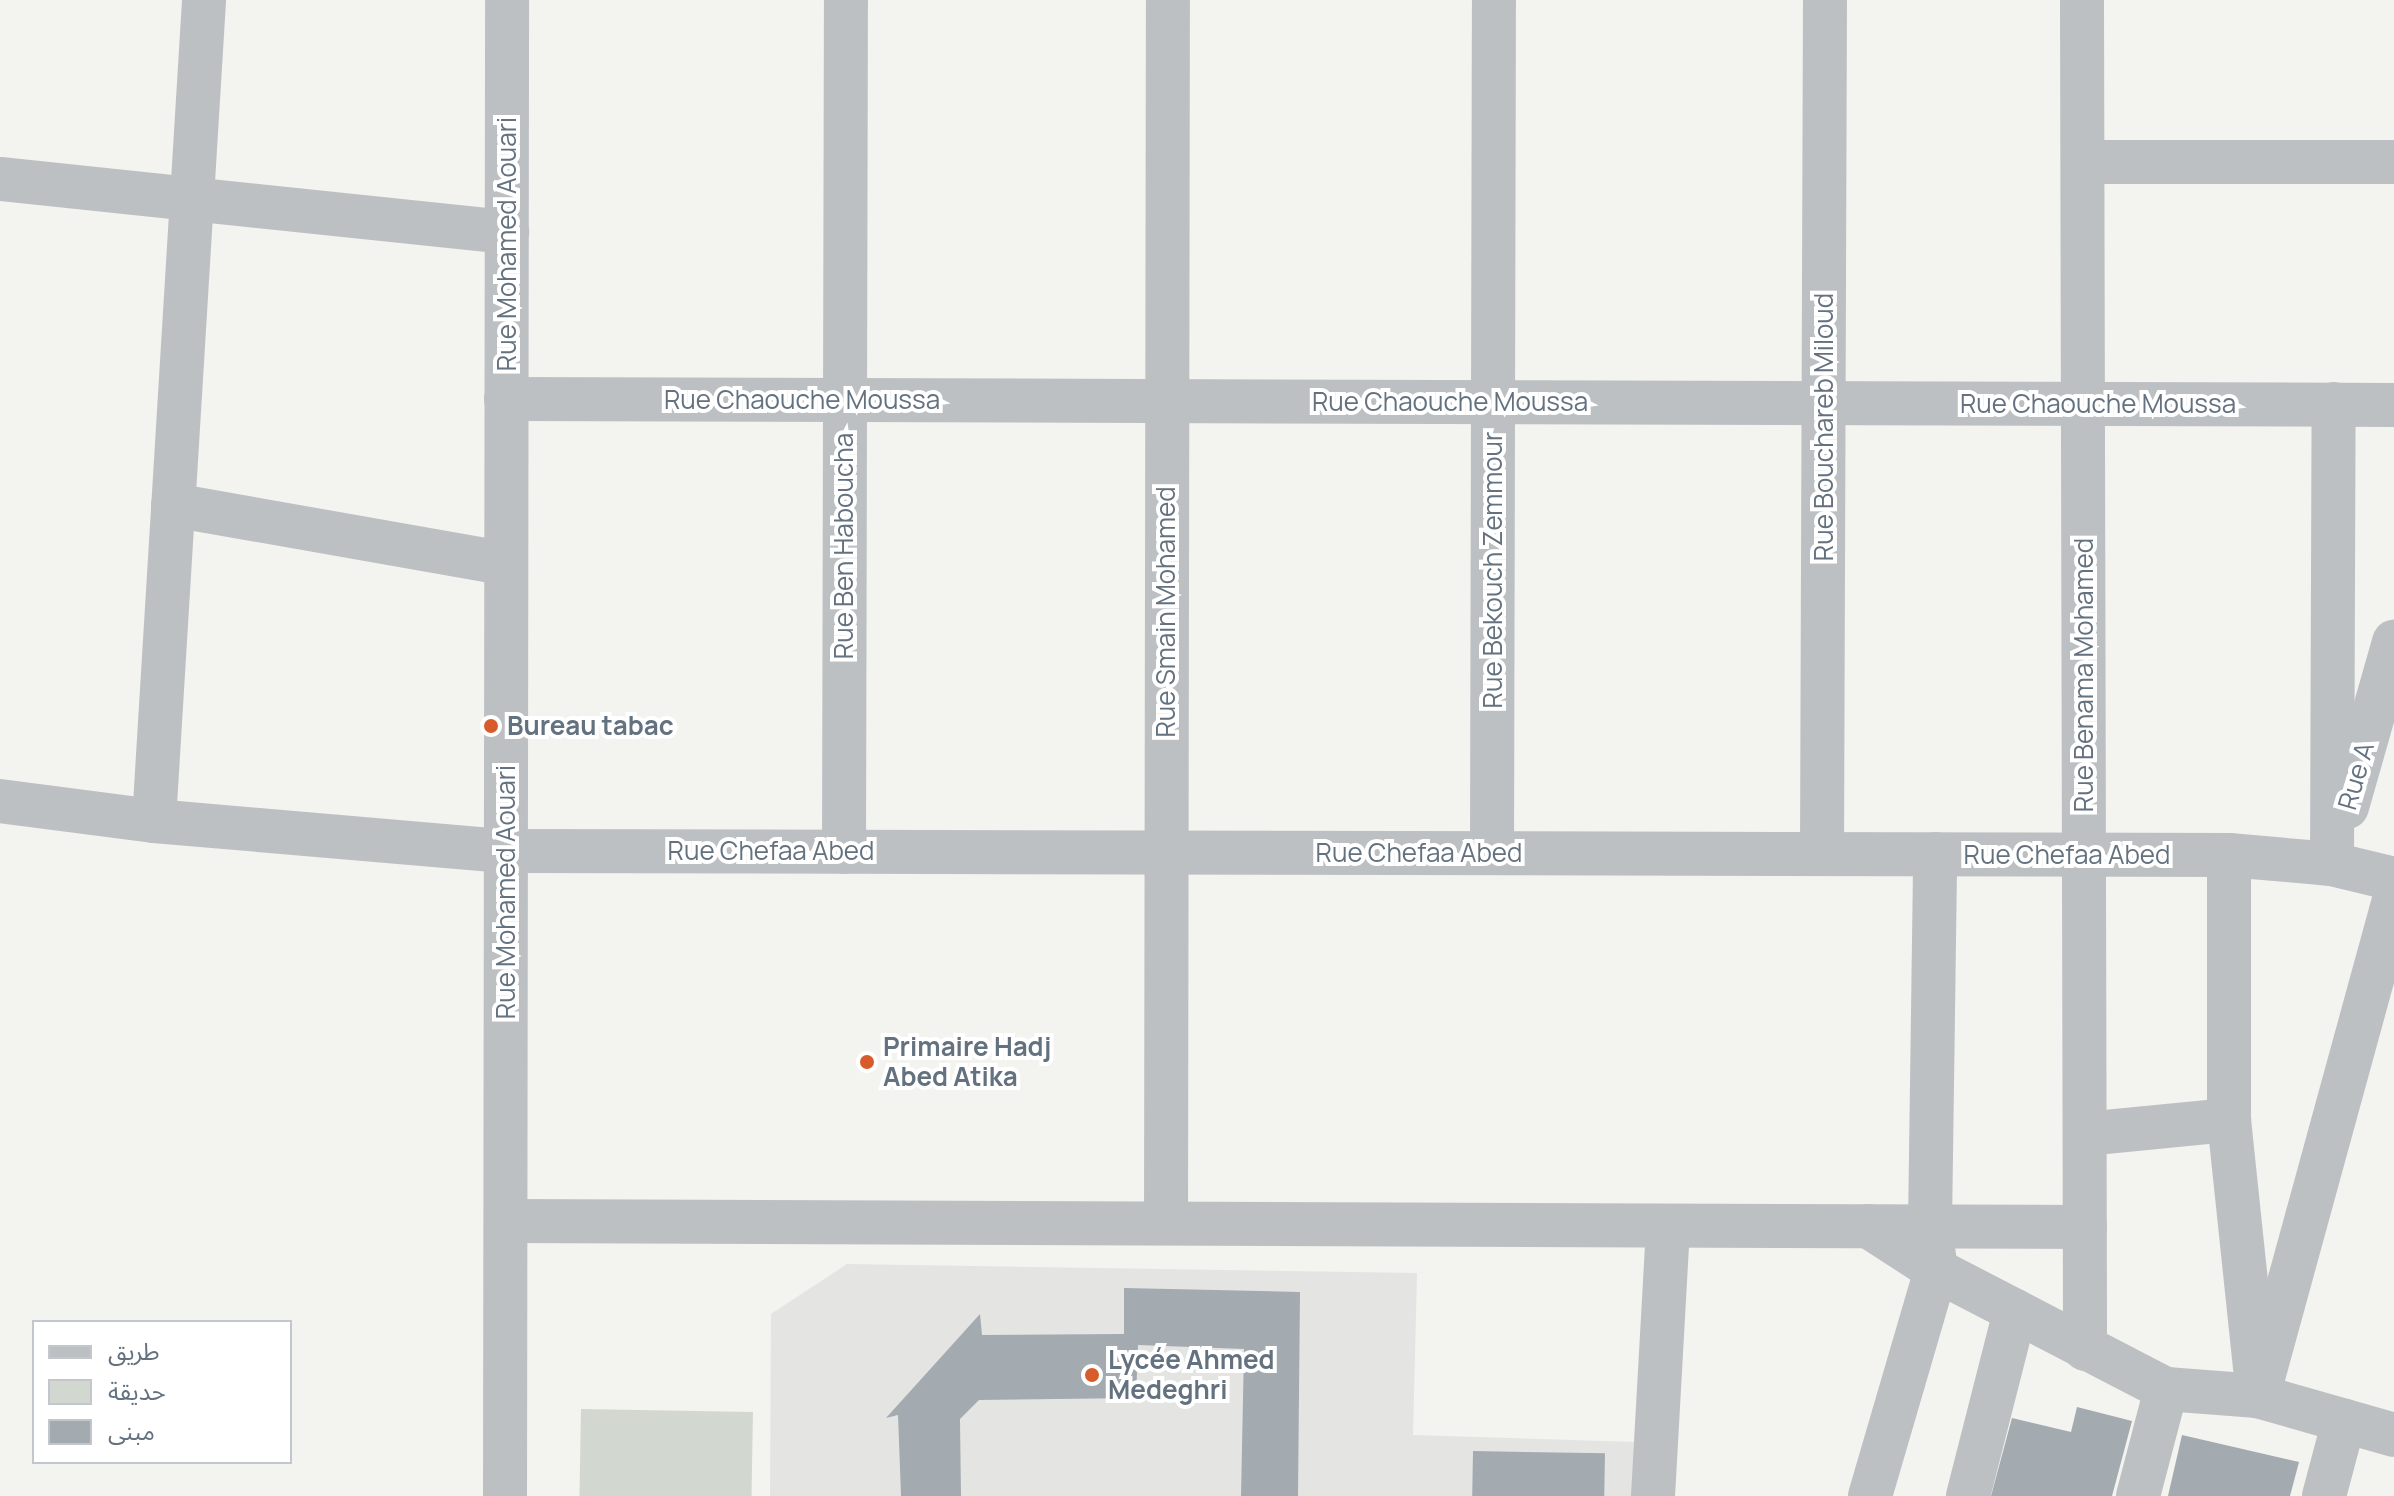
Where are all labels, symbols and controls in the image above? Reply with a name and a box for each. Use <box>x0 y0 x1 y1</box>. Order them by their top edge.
street label: Rue Mohamed Aouari <box>491 117 523 371</box>
street label: Rue Bouchareb Miloud <box>1808 293 1840 561</box>
street label: Rue Chaouche Moussa <box>664 384 940 416</box>
street label: Rue Chaouche Moussa <box>1312 386 1588 418</box>
street label: Rue Chaouche Moussa <box>1960 388 2236 420</box>
street label: Rue Bekouch Zemmour <box>1477 432 1509 708</box>
street label: Rue Ben Haboucha <box>828 433 860 659</box>
street label: Rue Smain Mohamed <box>1150 486 1182 738</box>
street label: Rue Benama Mohamed <box>2068 538 2100 812</box>
place label: Bureau tabac <box>507 710 674 742</box>
marker: Bureau tabac <box>482 717 500 735</box>
street label: Rue A <box>2332 739 2380 813</box>
street label: Rue Mohamed Aouari <box>490 765 522 1019</box>
street label: Rue Chefaa Abed <box>668 835 874 867</box>
street label: Rue Chefaa Abed <box>1316 837 1522 869</box>
street label: Rue Chefaa Abed <box>1964 839 2170 871</box>
place label: Primaire Hadj Abed Atika <box>883 1031 1051 1092</box>
marker: Primaire Hadj Abed Atika <box>858 1053 876 1071</box>
legend <box>32 1320 292 1464</box>
text: طريق <box>108 1334 160 1367</box>
place label: Lycée Ahmed Medeghri <box>1108 1344 1275 1406</box>
marker: Lycée Ahmed Medeghri <box>1083 1366 1101 1384</box>
text: حديقة <box>108 1374 166 1407</box>
text: مبنى <box>108 1414 155 1447</box>

